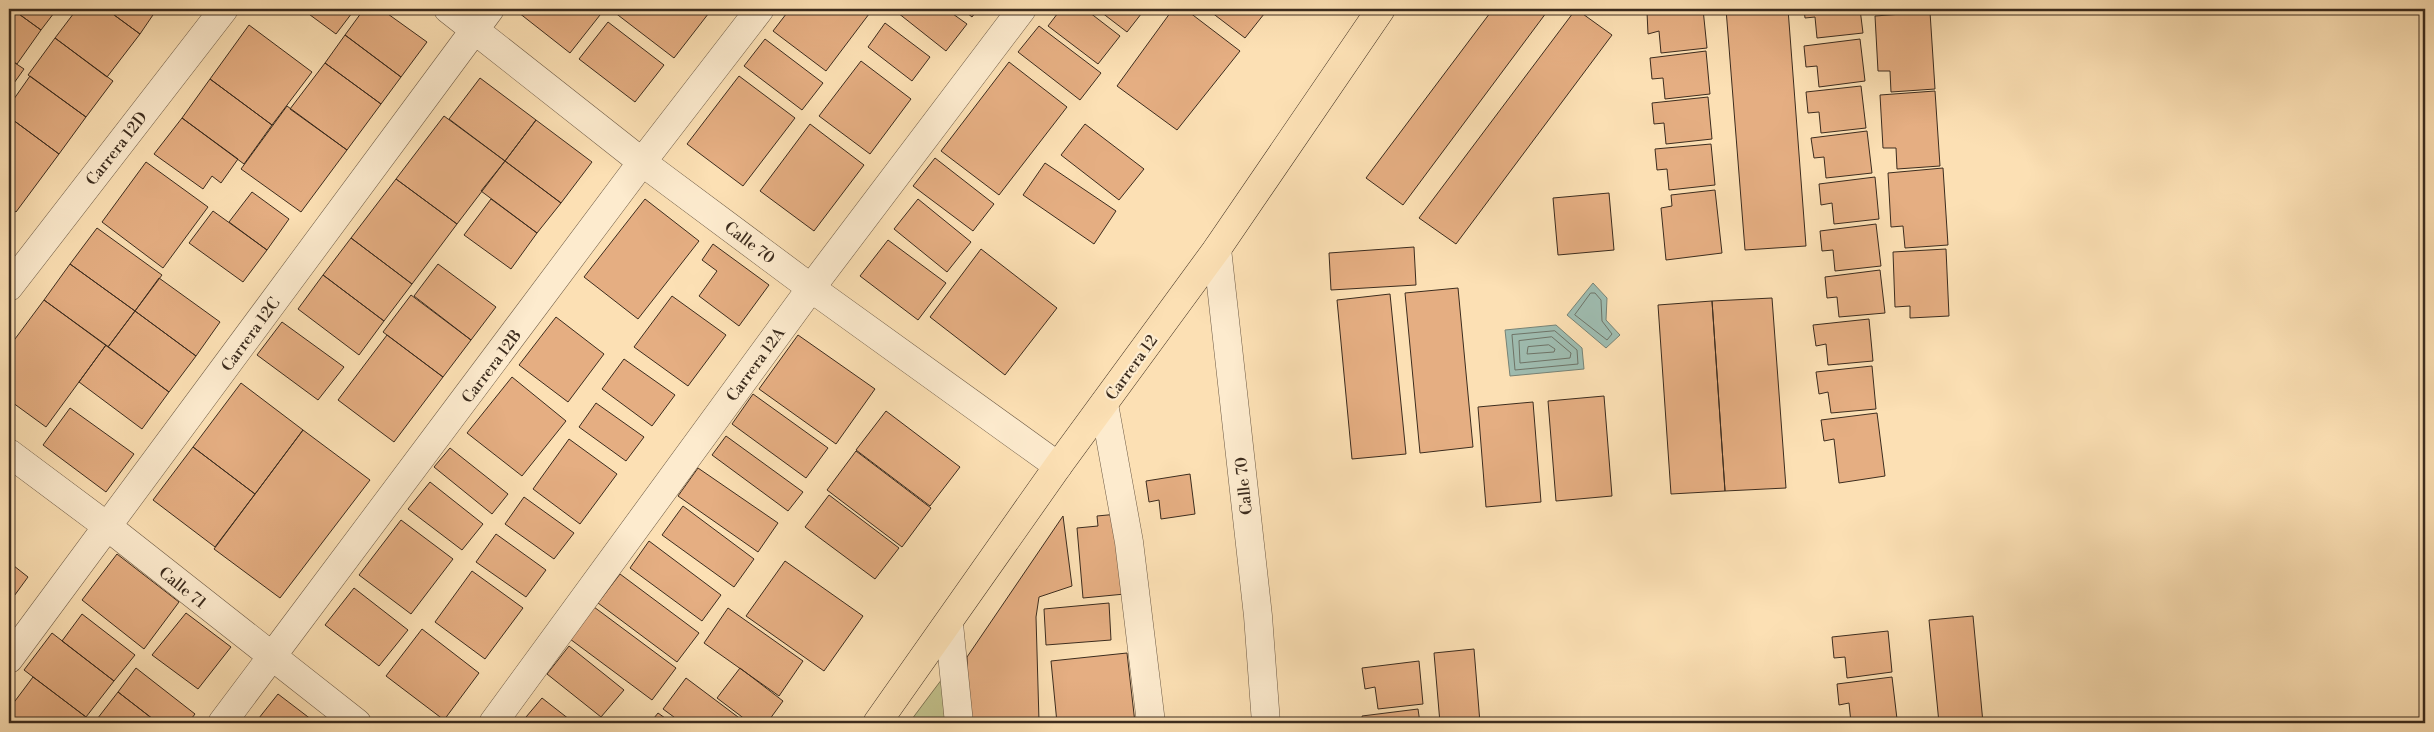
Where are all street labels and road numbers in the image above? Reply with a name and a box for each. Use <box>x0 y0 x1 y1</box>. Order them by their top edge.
street label: Carrera 12D <box>82 108 152 190</box>
street label: Calle 70 <box>720 217 779 268</box>
street label: Carrera 12C <box>217 294 284 376</box>
street label: Carrera 12A <box>722 323 790 406</box>
street label: Carrera 12B <box>458 326 526 407</box>
street label: Carrera 12 <box>1101 331 1162 404</box>
street label: Calle 70 <box>1231 456 1257 516</box>
street label: Calle 71 <box>155 563 210 613</box>

